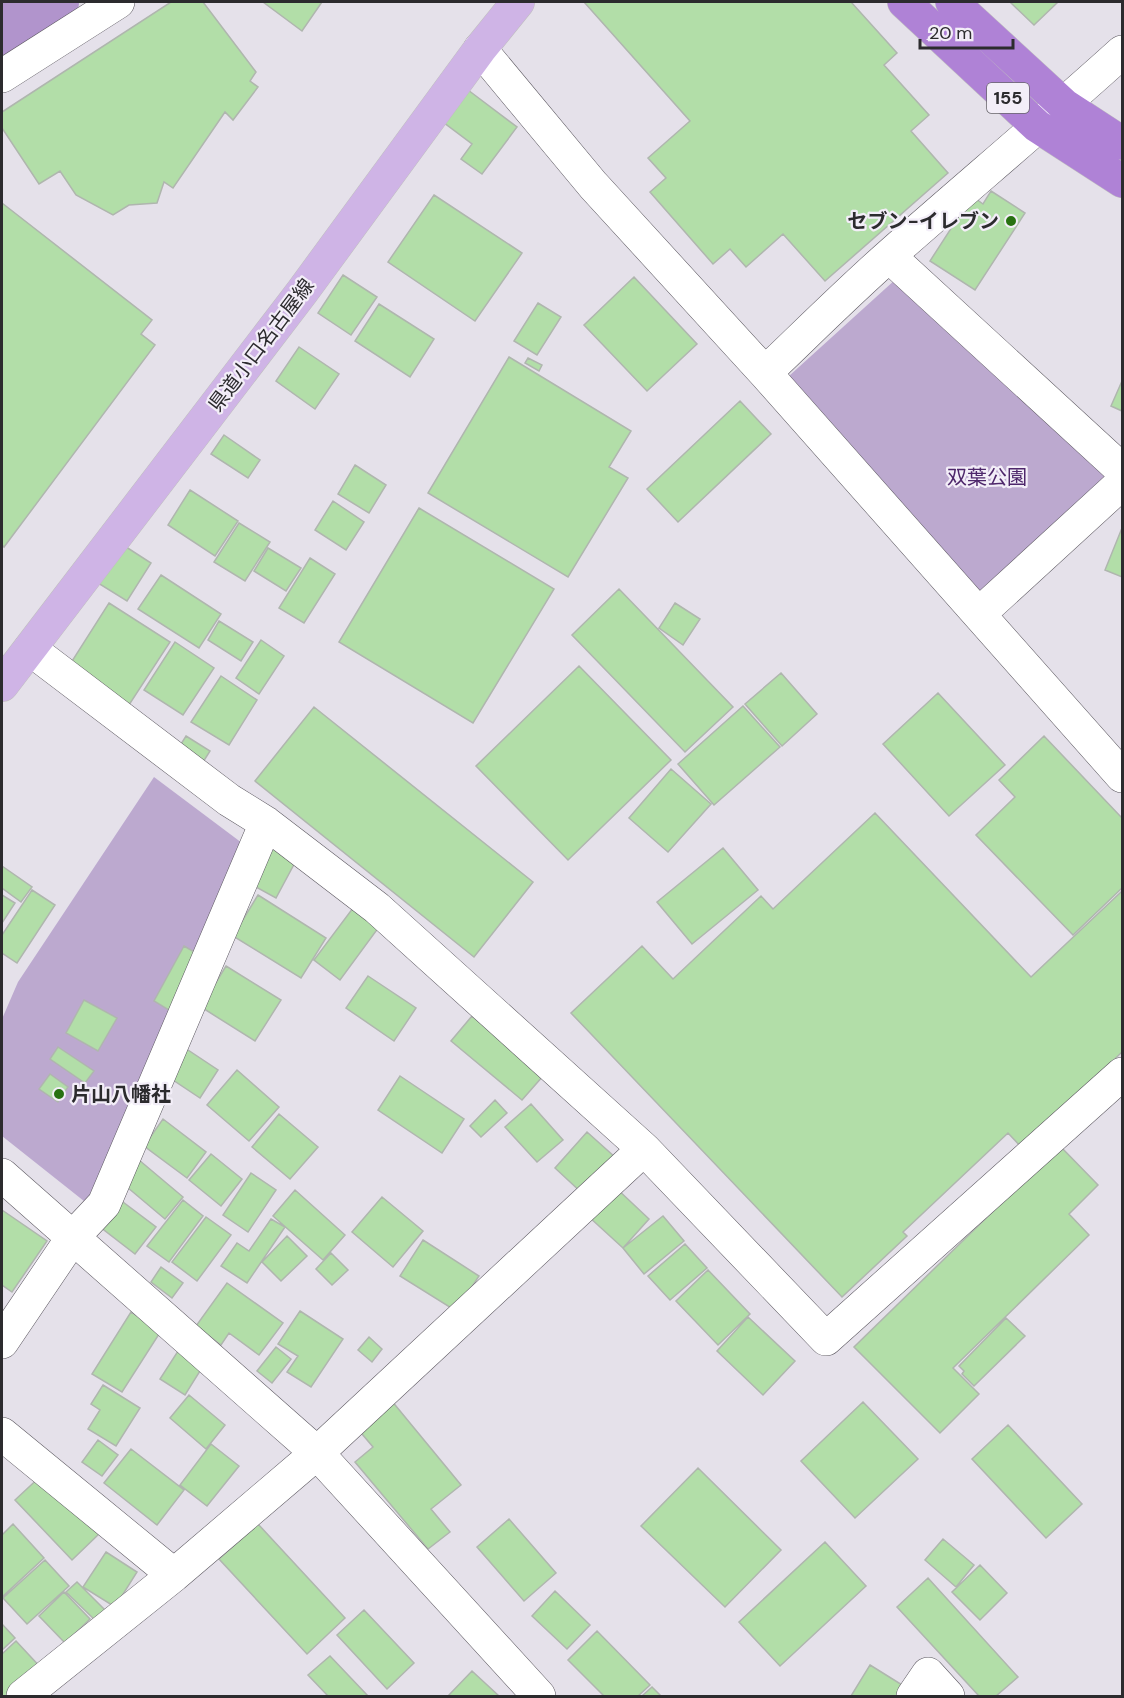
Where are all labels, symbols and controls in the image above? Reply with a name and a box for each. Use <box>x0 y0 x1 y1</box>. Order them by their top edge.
scale bar <box>920 12 1013 50</box>
text: 20 m <box>929 21 972 45</box>
road number: 155 <box>987 83 1029 113</box>
place label: セブン-イレブン <box>847 208 999 234</box>
marker: セブン-イレブン <box>1004 214 1018 228</box>
street label: 県道小口名古屋線 <box>202 273 320 417</box>
park label: 双葉公園 <box>947 464 1027 490</box>
place label: 片山八幡社 <box>71 1081 171 1107</box>
marker: 片山八幡社 <box>52 1087 66 1101</box>

